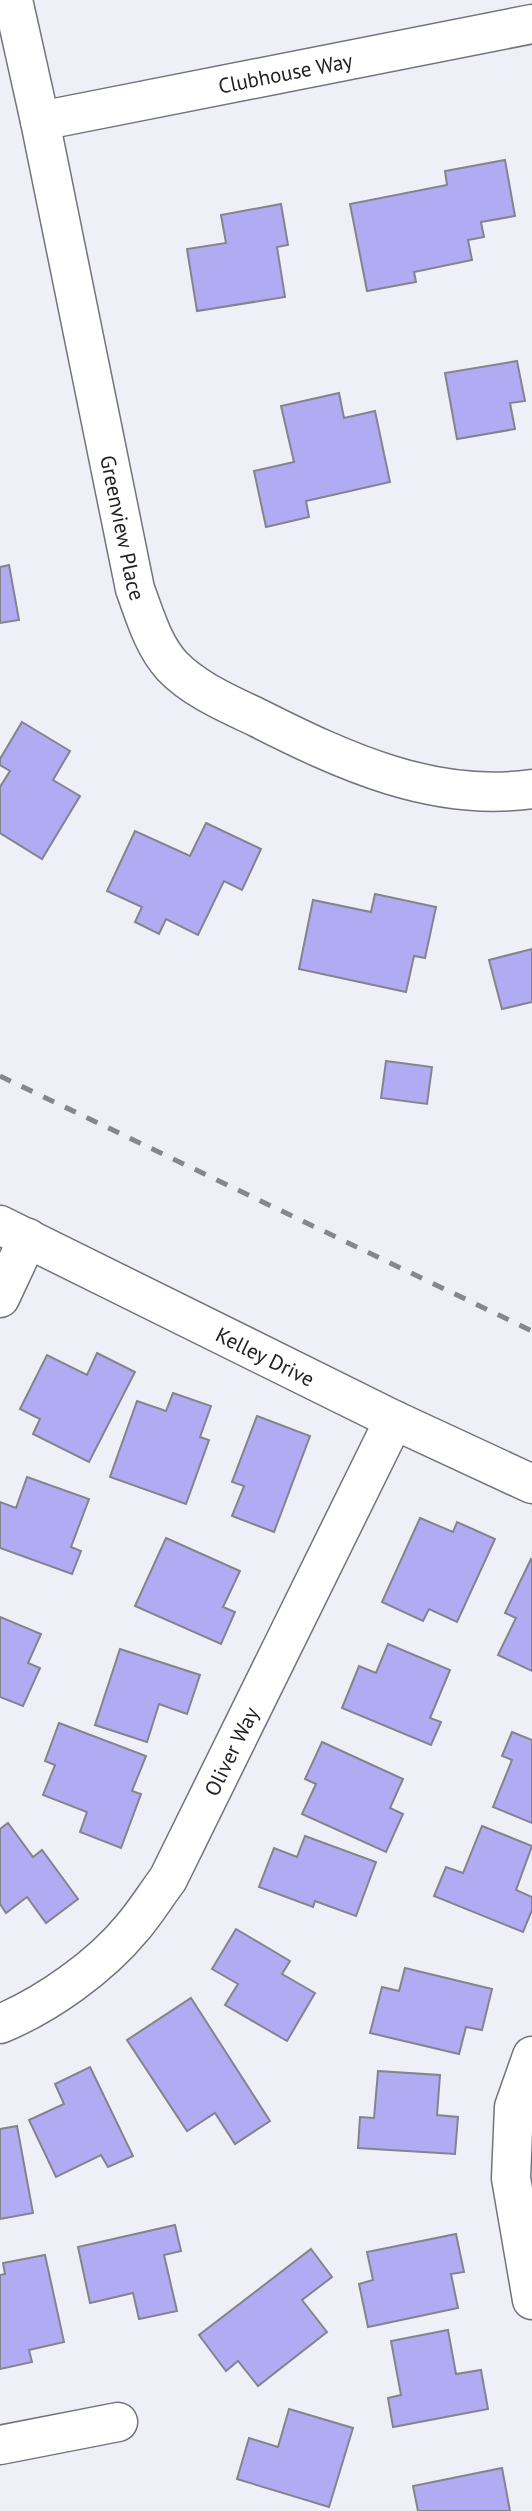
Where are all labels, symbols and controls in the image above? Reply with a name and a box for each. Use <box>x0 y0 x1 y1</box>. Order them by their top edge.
street label: Clubhouse Way <box>216 46 355 99</box>
street label: Greenview Place <box>95 453 151 604</box>
street label: Kelley Drive <box>211 1321 319 1392</box>
street label: Oliver Way <box>198 1702 264 1800</box>

